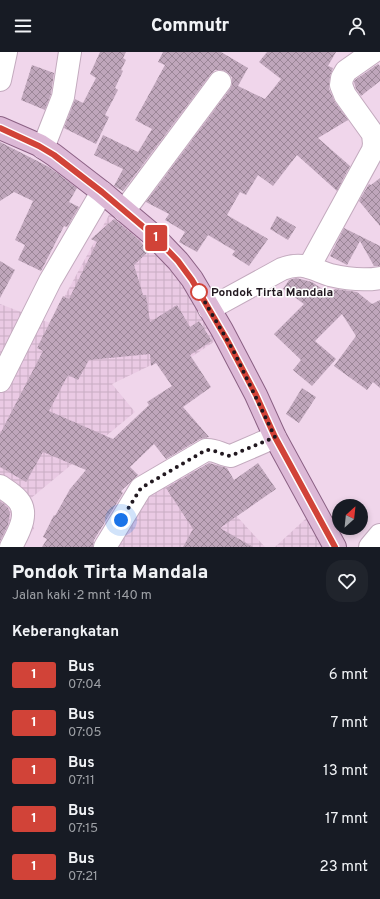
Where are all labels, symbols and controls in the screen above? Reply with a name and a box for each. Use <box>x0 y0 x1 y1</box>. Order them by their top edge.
icon: menu <box>12 15 34 37</box>
text: Commutr <box>151 15 229 38</box>
icon: person <box>346 15 368 37</box>
line badge: 1 <box>143 225 169 251</box>
text: 1 <box>153 229 159 246</box>
marker: Pondok Tirta Mandala <box>190 283 208 301</box>
place label: Pondok Tirta Mandala <box>211 285 333 301</box>
north arrow <box>332 499 368 535</box>
map controls <box>332 499 368 535</box>
your location <box>111 510 131 530</box>
button: heart <box>326 560 368 602</box>
text: Pondok Tirta Mandala <box>12 561 208 585</box>
text: Jalan kaki · 2 mnt · 140 m <box>12 588 152 604</box>
text: Keberangkatan <box>12 623 119 642</box>
text: Bus <box>68 658 95 677</box>
text: 1 <box>31 666 37 683</box>
text: 6 mnt <box>329 666 368 685</box>
text: 07:04 <box>68 677 102 693</box>
text: Bus <box>68 706 95 725</box>
text: 1 <box>31 714 37 731</box>
text: 7 mnt <box>330 714 368 733</box>
text: 07:05 <box>68 725 102 741</box>
text: Bus <box>68 754 95 773</box>
text: 1 <box>31 762 37 779</box>
text: 13 mnt <box>323 762 368 781</box>
text: 07:11 <box>68 773 95 789</box>
text: Bus <box>68 802 95 821</box>
text: 1 <box>31 810 37 827</box>
text: 17 mnt <box>325 810 368 829</box>
text: 07:15 <box>68 821 98 837</box>
text: Bus <box>68 850 95 869</box>
text: 1 <box>31 858 37 875</box>
text: 23 mnt <box>319 858 368 877</box>
text: 07:21 <box>68 869 98 885</box>

